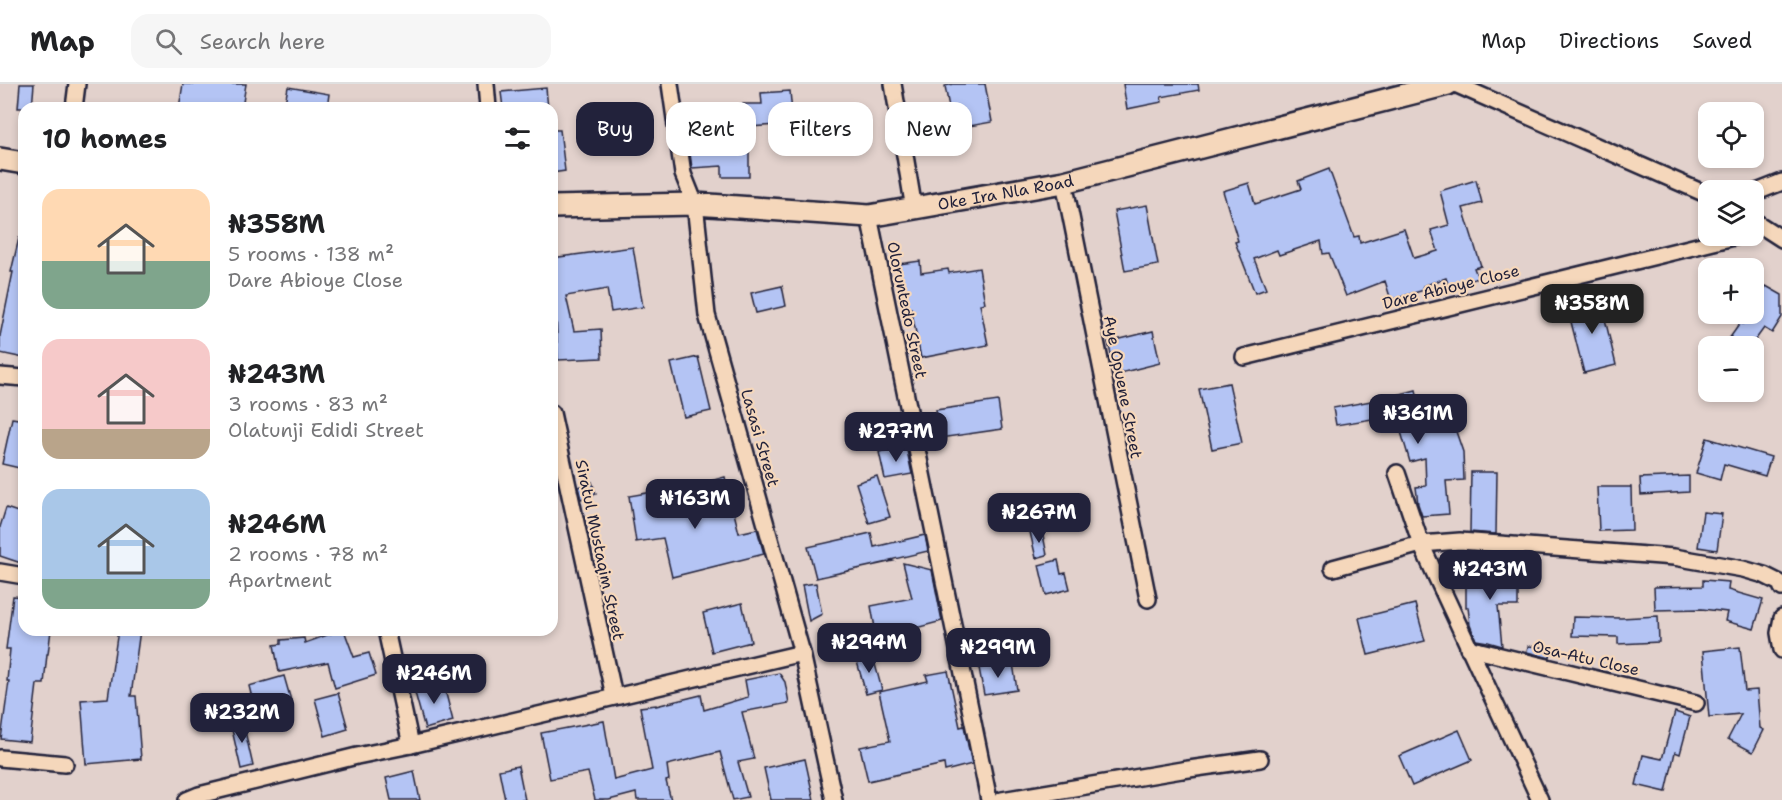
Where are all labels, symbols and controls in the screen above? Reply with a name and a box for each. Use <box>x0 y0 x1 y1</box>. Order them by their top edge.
search box <box>131 14 551 68</box>
text: Map <box>30 22 95 60</box>
icon: search <box>152 25 185 58</box>
text: Search here <box>200 27 325 56</box>
text: Map <box>1481 27 1526 55</box>
text: Directions <box>1559 27 1659 55</box>
text: Saved <box>1692 27 1752 55</box>
chip: Buy <box>576 102 654 156</box>
chip: Rent <box>666 102 756 156</box>
chip: Filters <box>768 102 873 156</box>
chip: New <box>885 102 972 156</box>
map controls <box>1698 102 1764 402</box>
button: locate <box>1698 102 1764 168</box>
text: 10 homes <box>42 121 167 156</box>
icon: filters <box>501 122 534 155</box>
street label: Oke Ira Nla Road <box>936 170 1076 214</box>
button: layers <box>1698 180 1764 246</box>
text: ₦358M <box>228 206 325 241</box>
icon: home <box>90 213 162 285</box>
street label: Oloruntedo Street <box>882 240 932 380</box>
text: 5 rooms · 138 m² <box>228 241 394 267</box>
button: + <box>1698 258 1764 324</box>
street label: Dare Abioye Close <box>1380 260 1522 314</box>
text: Dare Abioye Close <box>228 267 403 293</box>
pin: ₦358M <box>1550 284 1634 335</box>
text: ₦358M <box>1555 290 1629 316</box>
street label: Aye Opuene Street <box>1099 314 1147 460</box>
button: − <box>1698 336 1764 402</box>
text: ₦243M <box>228 356 325 391</box>
icon: home <box>90 363 162 435</box>
street label: Lasasi Street <box>736 387 784 489</box>
text: 3 rooms · 83 m² <box>228 391 388 417</box>
pin: ₦361M <box>1376 394 1460 445</box>
text: ₦361M <box>1383 400 1453 426</box>
pin: ₦277M <box>854 412 938 463</box>
text: Olatunji Edidi Street <box>228 417 424 443</box>
text: ₦277M <box>859 418 933 444</box>
street label: Siratul Mustaqim Street <box>571 458 629 642</box>
pin: ₦163M <box>653 479 737 530</box>
text: ₦163M <box>660 485 730 511</box>
pin: ₦267M <box>997 493 1081 544</box>
text: ₦267M <box>1002 499 1076 525</box>
text: ₦246M <box>228 506 326 541</box>
icon: home <box>90 513 162 585</box>
text: 2 rooms · 78 m² <box>228 541 388 567</box>
pin: ₦243M <box>1448 550 1532 601</box>
text: ₦243M <box>1453 556 1527 582</box>
text: Apartment <box>228 567 332 593</box>
pin: ₦294M <box>827 623 911 674</box>
pin: ₦299M <box>956 628 1040 679</box>
text: ₦294M <box>831 629 907 655</box>
text: ₦299M <box>960 634 1036 660</box>
street label: Osa-Atu Close <box>1531 636 1641 680</box>
pin: ₦246M <box>392 654 476 705</box>
text: ₦246M <box>396 660 472 686</box>
pin: ₦232M <box>200 693 284 744</box>
text: ₦232M <box>204 699 280 725</box>

